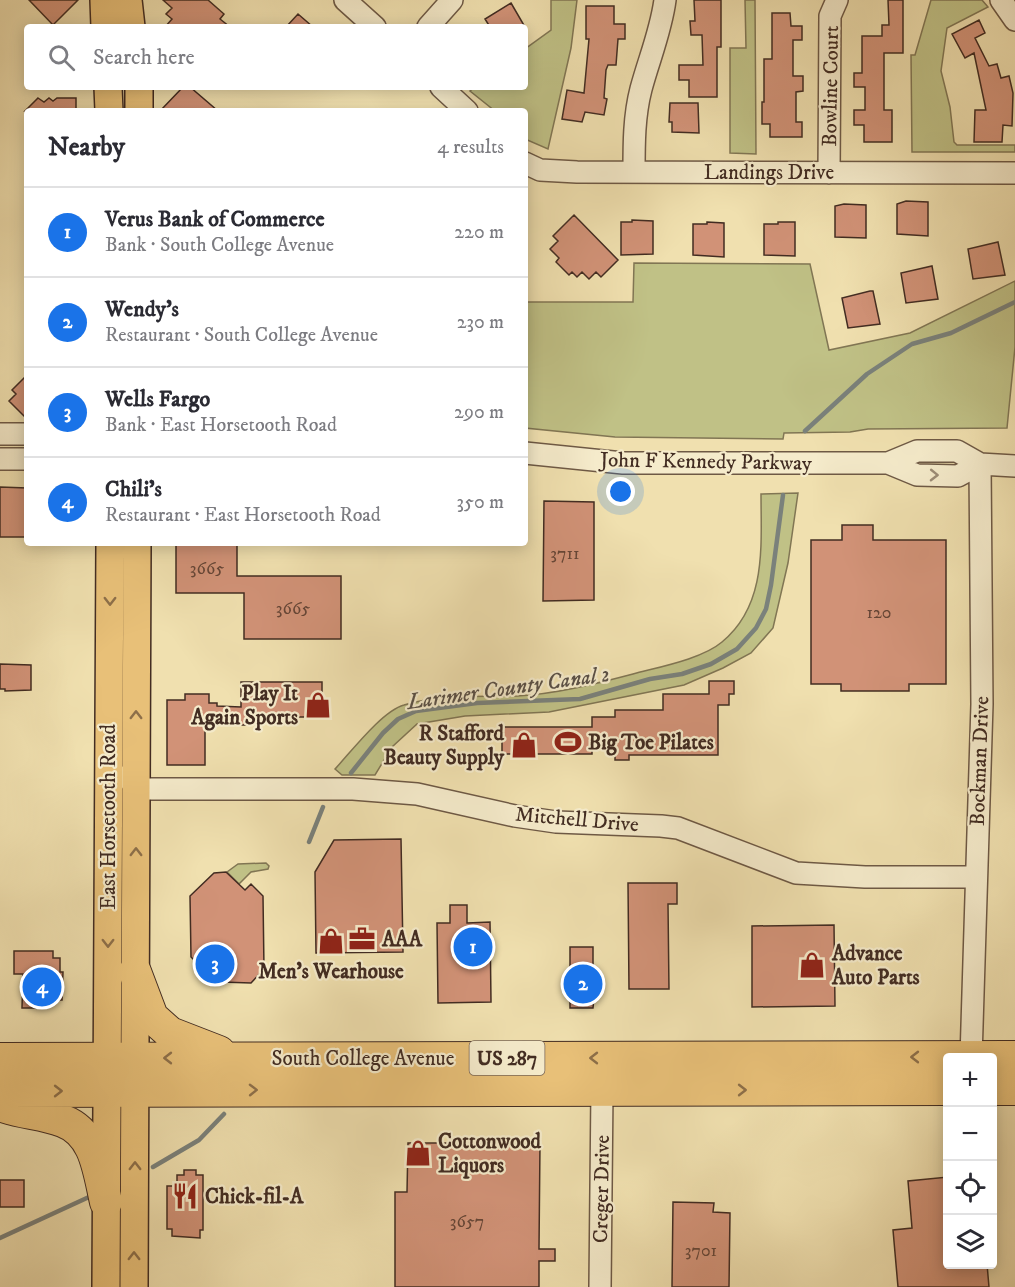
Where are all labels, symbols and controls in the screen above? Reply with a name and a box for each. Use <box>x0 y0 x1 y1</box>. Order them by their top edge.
search box <box>24 24 528 90</box>
street label: Bowline Court <box>817 25 845 147</box>
icon: search <box>45 41 78 74</box>
text: Search here <box>93 44 195 71</box>
text: Nearby <box>48 131 125 164</box>
text: 4 results <box>437 135 504 160</box>
street label: Landings Drive <box>704 160 834 186</box>
text: Verus Bank of Commerce <box>105 206 325 233</box>
text: 1 <box>64 220 71 245</box>
text: 220 m <box>454 220 504 245</box>
text: Bank · South College Avenue <box>105 233 334 258</box>
text: Wendy's <box>105 296 179 323</box>
text: 2 <box>63 310 72 335</box>
text: 230 m <box>457 310 504 335</box>
text: Restaurant · South College Avenue <box>105 323 378 348</box>
text: Wells Fargo <box>105 386 210 413</box>
text: 3 <box>64 400 71 425</box>
text: 290 m <box>454 400 504 425</box>
text: Bank · East Horsetooth Road <box>105 413 337 438</box>
street label: John F Kennedy Parkway <box>598 447 813 477</box>
one-way arrow <box>930 469 939 481</box>
text: Chili's <box>105 476 162 503</box>
your location <box>606 477 635 506</box>
text: 4 <box>62 490 73 515</box>
text: 350 m <box>457 490 504 515</box>
text: Restaurant · East Horsetooth Road <box>105 503 381 528</box>
house number: 3711 <box>550 543 580 565</box>
house number: 3665 <box>190 558 224 580</box>
one-way arrow <box>103 597 116 606</box>
house number: 3665 <box>276 598 310 620</box>
house number: 120 <box>866 602 892 624</box>
water label: Larimer County Canal 2 <box>403 661 611 716</box>
place label: Play It Again Sports <box>190 681 298 731</box>
shop icon: Play It Again Sports <box>303 690 333 720</box>
street label: Bockman Drive <box>965 695 995 826</box>
one-way arrow <box>130 710 142 719</box>
place label: R Stafford Beauty Supply <box>384 721 505 771</box>
street label: East Horsetooth Road <box>96 724 122 910</box>
sports icon: Big Toe Pilates <box>553 727 583 757</box>
shop icon: R Stafford Beauty Supply <box>509 730 539 760</box>
place label: Big Toe Pilates <box>588 730 714 756</box>
street label: Mitchell Drive <box>514 802 640 838</box>
one-way arrow <box>130 848 142 857</box>
office icon: AAA <box>347 924 377 954</box>
pin: 1 <box>454 924 492 970</box>
shop icon: Men's Wearhouse <box>316 926 346 956</box>
place label: AAA <box>381 927 423 953</box>
one-way arrow <box>102 939 114 948</box>
place label: Advance Auto Parts <box>831 941 920 991</box>
pin: 3 <box>196 942 234 986</box>
shop icon: Advance Auto Parts <box>797 950 827 980</box>
place label: Men's Wearhouse <box>258 959 404 985</box>
pin: 2 <box>564 962 602 1006</box>
pin: 4 <box>22 964 62 1010</box>
road number: US 287 <box>470 1041 544 1075</box>
street label: South College Avenue <box>272 1046 455 1072</box>
one-way arrow <box>910 1051 919 1063</box>
one-way arrow <box>163 1052 172 1064</box>
one-way arrow <box>589 1052 598 1064</box>
map controls <box>943 1053 997 1269</box>
button: + <box>943 1053 997 1107</box>
one-way arrow <box>249 1084 258 1096</box>
one-way arrow <box>738 1084 747 1096</box>
one-way arrow <box>54 1085 63 1097</box>
button: − <box>943 1107 997 1161</box>
place label: Cottonwood Liquors <box>438 1129 542 1179</box>
street label: Creger Drive <box>588 1134 616 1243</box>
shop icon: Cottonwood Liquors <box>403 1138 433 1168</box>
one-way arrow <box>129 1161 141 1170</box>
button: locate <box>943 1161 997 1215</box>
restaurant icon: Chick-fil-A <box>170 1181 200 1211</box>
place label: Chick-fil-A <box>205 1184 304 1210</box>
house number: 3657 <box>450 1211 484 1233</box>
button: layers <box>943 1215 997 1269</box>
house number: 3701 <box>685 1240 717 1262</box>
one-way arrow <box>128 1251 140 1260</box>

